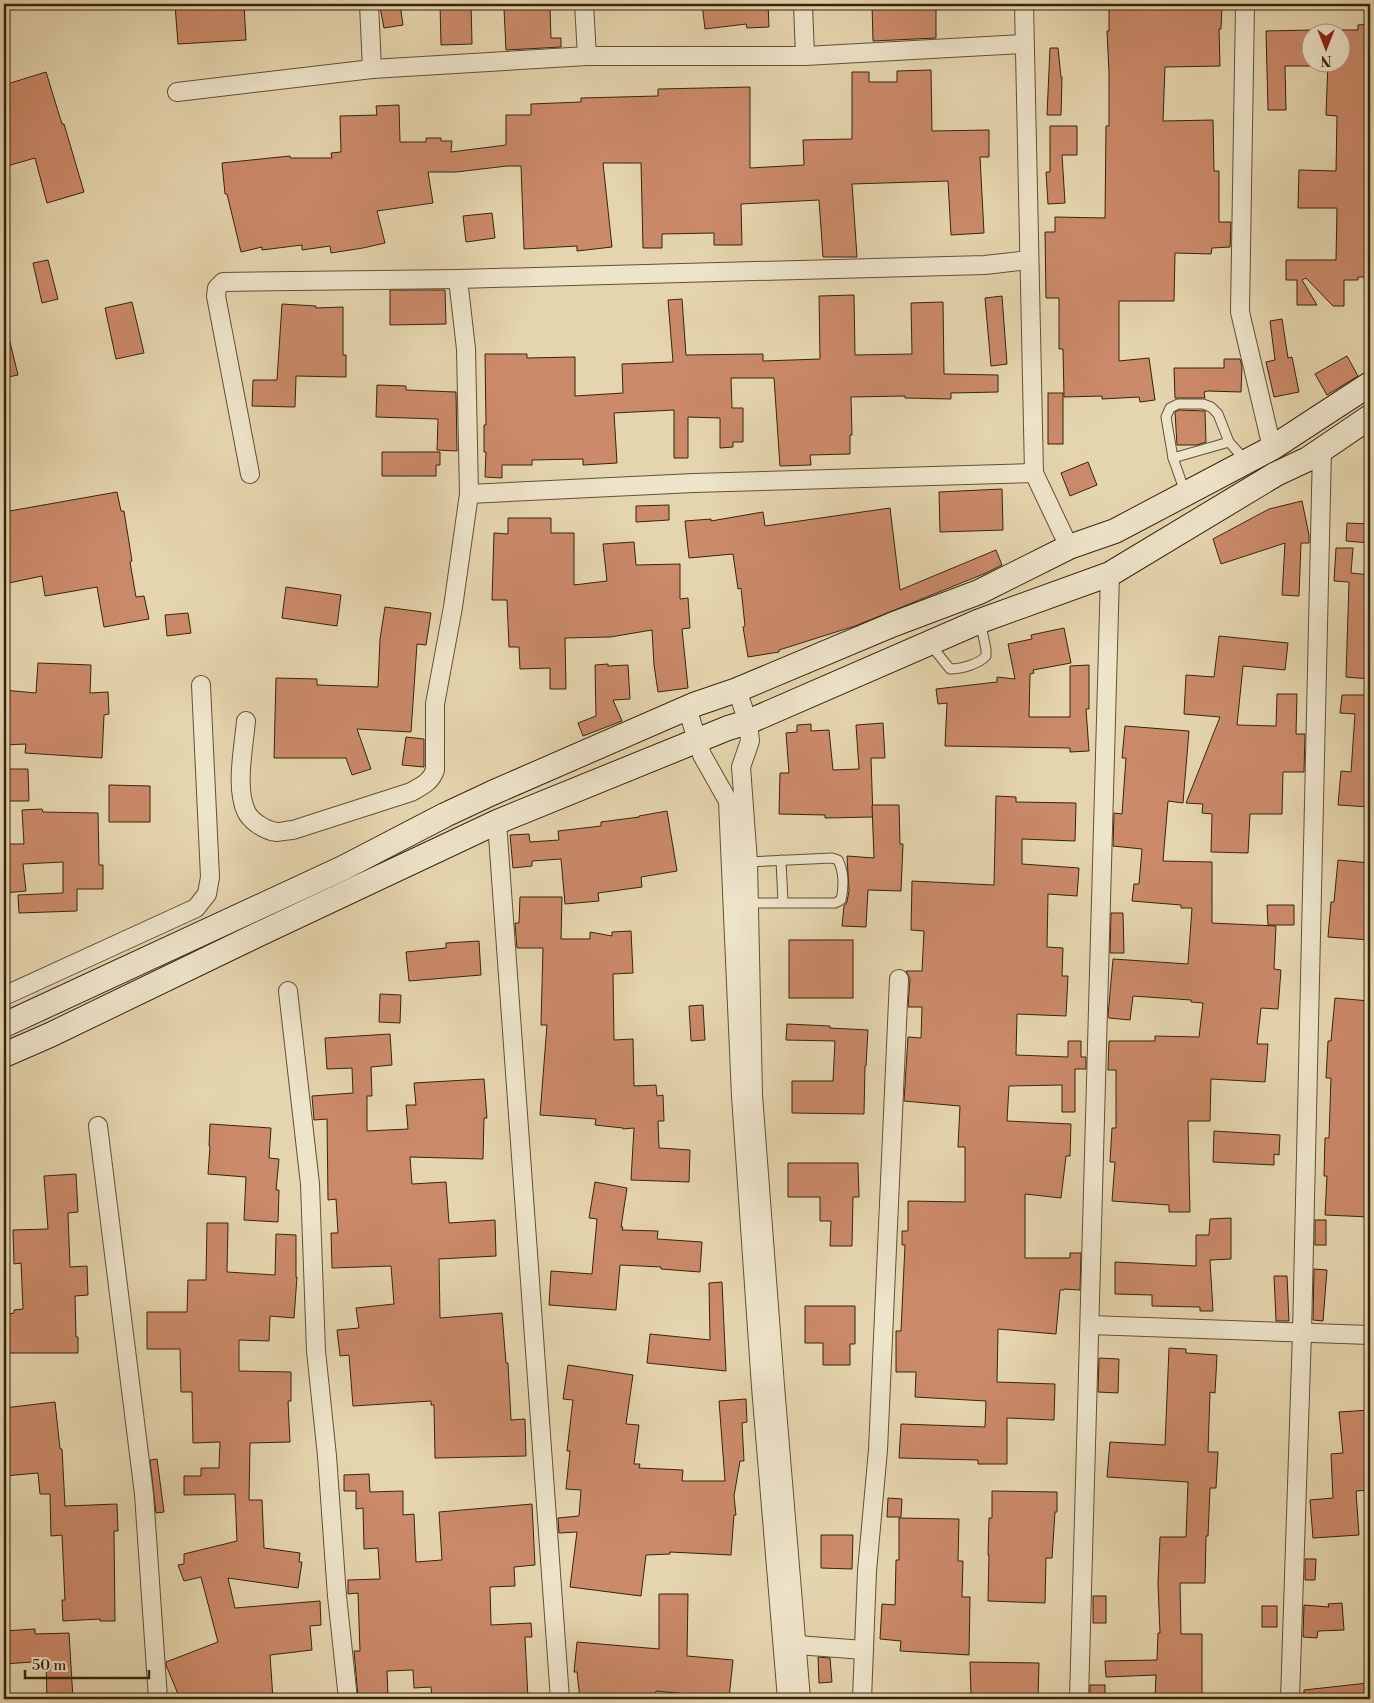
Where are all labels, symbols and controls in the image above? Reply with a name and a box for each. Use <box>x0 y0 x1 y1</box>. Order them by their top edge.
north arrow <box>1302 22 1352 72</box>
text: N <box>1320 51 1332 69</box>
scale bar <box>25 1648 149 1680</box>
text: 50 m <box>32 1656 66 1675</box>

